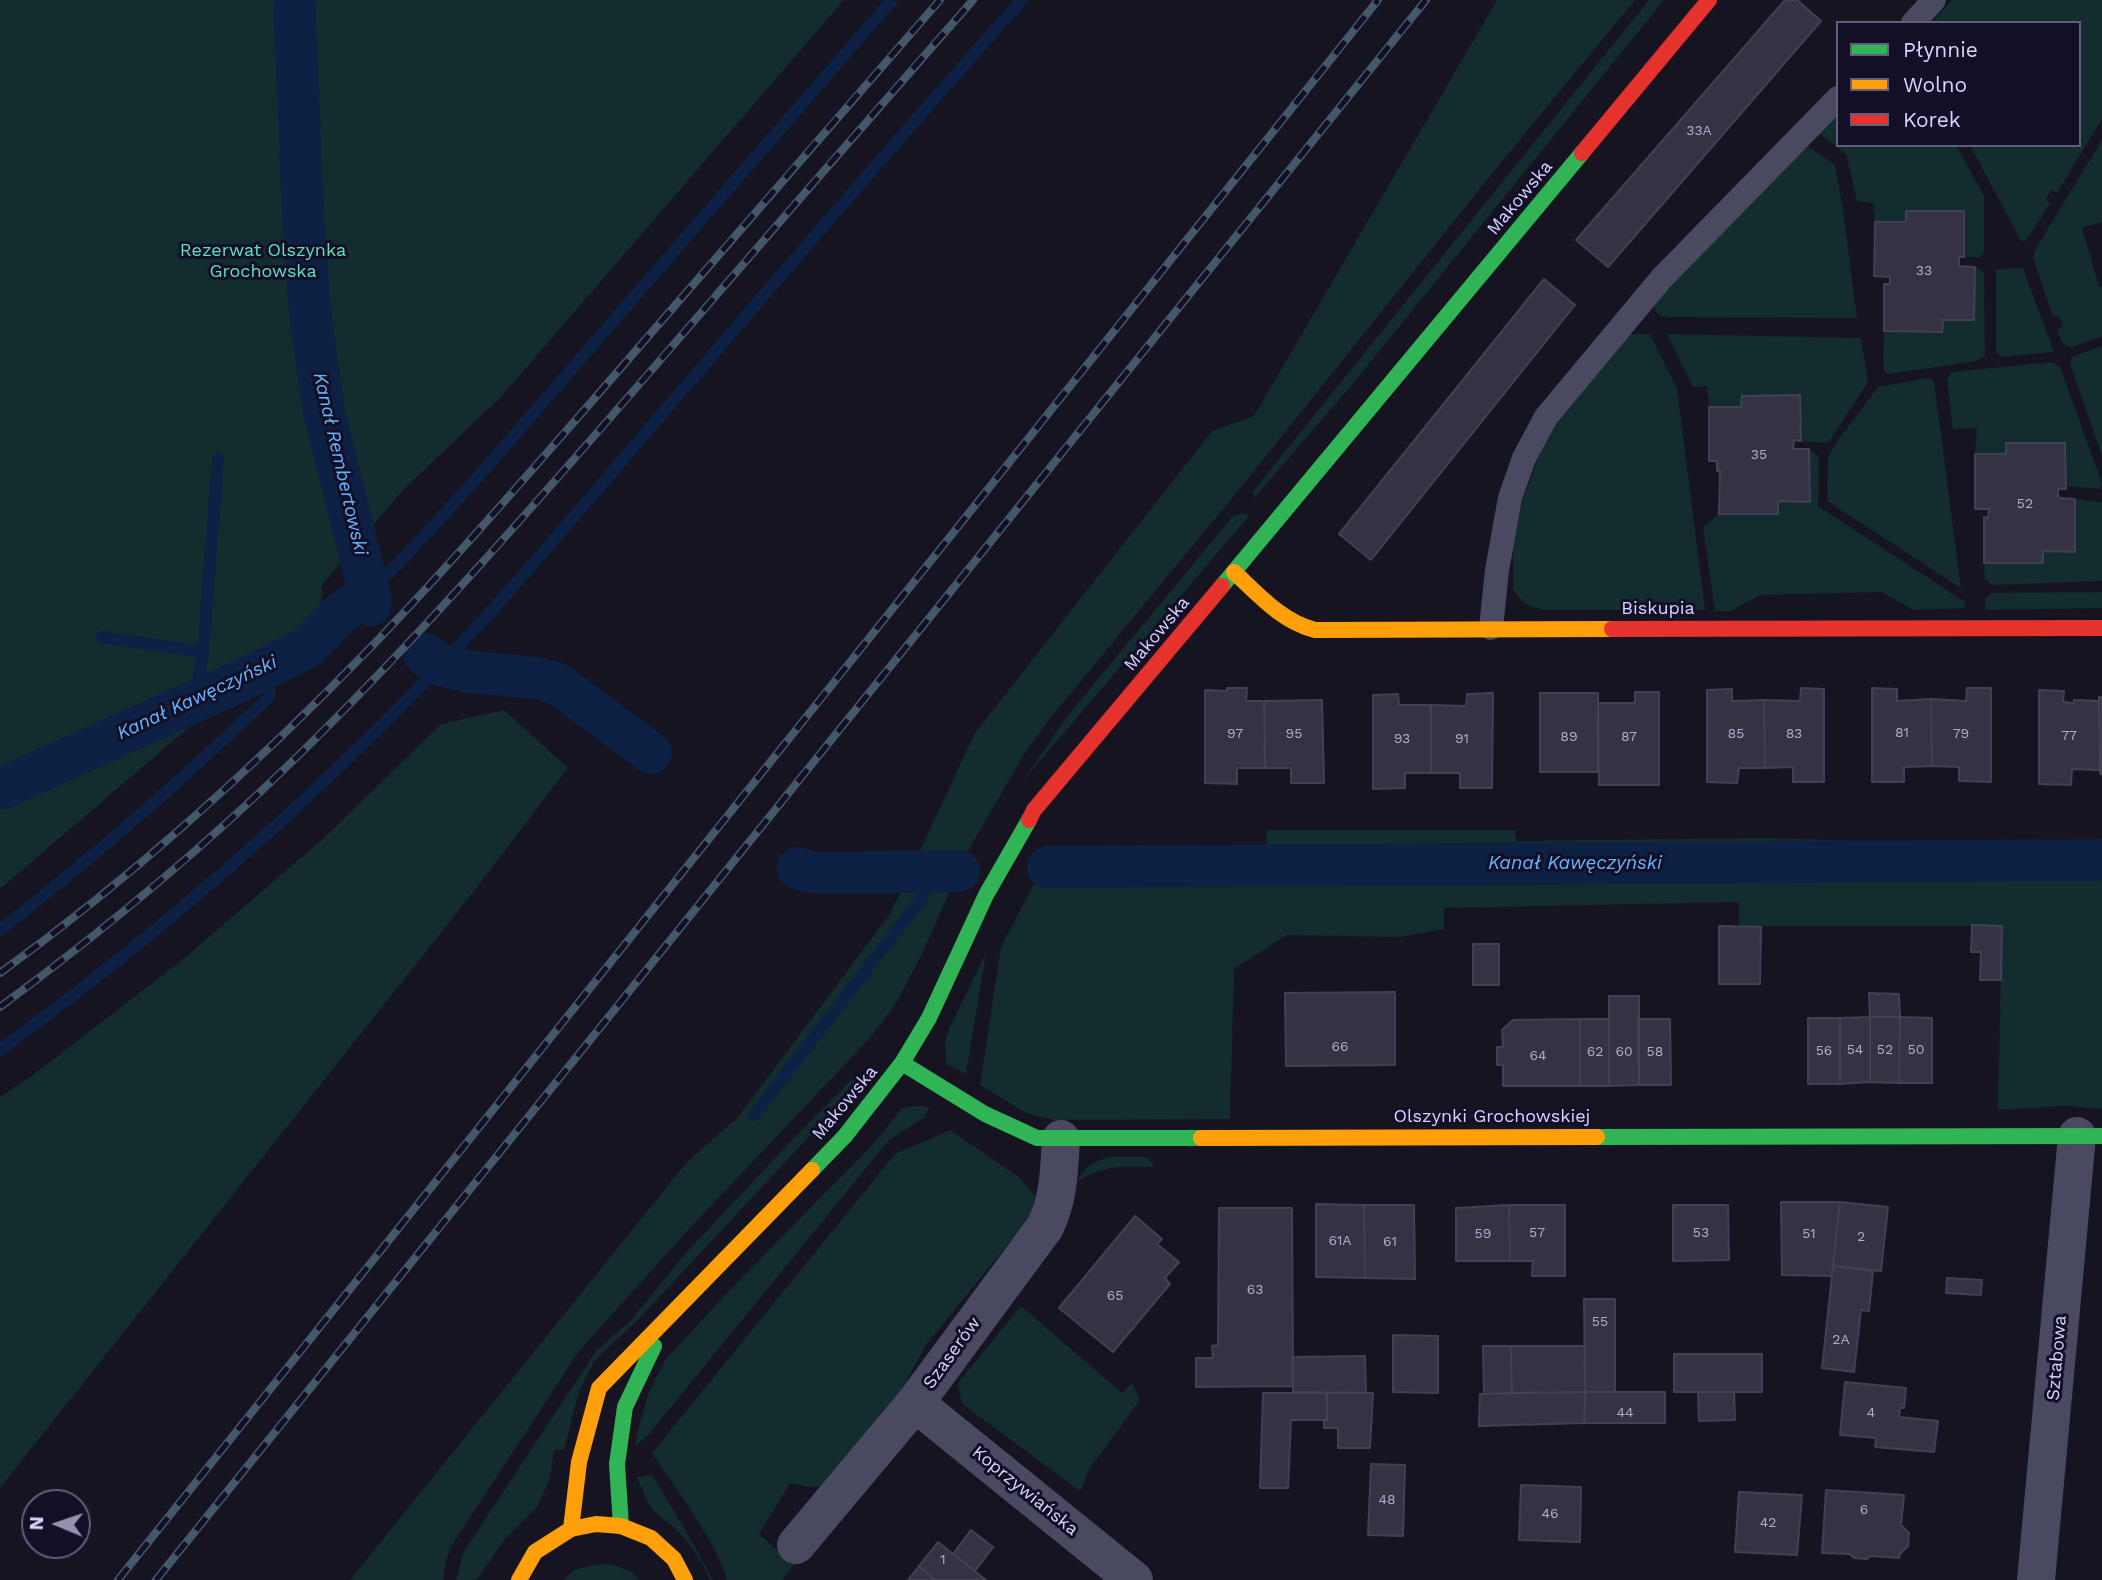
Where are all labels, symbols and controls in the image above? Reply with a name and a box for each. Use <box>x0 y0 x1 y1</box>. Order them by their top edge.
legend <box>1836 21 2081 147</box>
text: Płynnie <box>1903 37 1978 62</box>
text: Wolno <box>1903 72 1967 97</box>
text: Korek <box>1903 107 1961 132</box>
house number: 33A <box>1686 123 1712 139</box>
street label: Makowska <box>1483 156 1557 240</box>
park label: Rezerwat Olszynka Grochowska <box>180 240 346 282</box>
house number: 33 <box>1916 263 1932 279</box>
water label: Kanał Rembertowski <box>308 370 372 558</box>
house number: 35 <box>1751 447 1767 463</box>
house number: 52 <box>2017 496 2033 512</box>
street label: Makowska <box>1120 592 1194 676</box>
street label: Biskupia <box>1621 598 1695 620</box>
water label: Kanał Kawęczyński <box>113 651 281 745</box>
house number: 81 <box>1895 725 1909 741</box>
house number: 97 <box>1227 726 1243 742</box>
house number: 95 <box>1286 726 1302 742</box>
house number: 85 <box>1728 726 1744 742</box>
house number: 83 <box>1786 726 1802 742</box>
house number: 79 <box>1953 726 1969 742</box>
house number: 77 <box>2061 728 2077 744</box>
house number: 89 <box>1560 729 1578 745</box>
house number: 87 <box>1621 729 1637 745</box>
house number: 93 <box>1394 731 1410 747</box>
house number: 91 <box>1455 731 1469 747</box>
water label: Kanał Kawęczyński <box>1488 852 1662 874</box>
house number: 66 <box>1331 1039 1349 1055</box>
house number: 54 <box>1847 1042 1863 1058</box>
house number: 52 <box>1877 1042 1893 1058</box>
house number: 50 <box>1908 1042 1924 1058</box>
house number: 56 <box>1816 1043 1832 1059</box>
house number: 62 <box>1587 1044 1603 1060</box>
house number: 60 <box>1615 1044 1633 1060</box>
house number: 58 <box>1647 1044 1663 1060</box>
house number: 64 <box>1529 1048 1547 1064</box>
street label: Makowska <box>808 1061 882 1145</box>
street label: Olszynki Grochowskiej <box>1394 1106 1590 1128</box>
house number: 57 <box>1529 1225 1545 1241</box>
house number: 53 <box>1693 1225 1709 1241</box>
house number: 59 <box>1475 1226 1491 1242</box>
house number: 51 <box>1802 1226 1816 1242</box>
house number: 2 <box>1857 1229 1865 1245</box>
house number: 61A <box>1328 1233 1352 1249</box>
house number: 61 <box>1383 1234 1397 1250</box>
house number: 63 <box>1247 1282 1263 1298</box>
house number: 65 <box>1107 1288 1123 1304</box>
street label: Szaserów <box>919 1313 985 1393</box>
house number: 55 <box>1592 1314 1608 1330</box>
street label: Sztabowa <box>2043 1314 2071 1402</box>
house number: 2A <box>1832 1332 1850 1348</box>
house number: 44 <box>1616 1405 1634 1421</box>
house number: 4 <box>1867 1405 1875 1421</box>
street label: Koprzywiańska <box>968 1442 1082 1540</box>
north arrow <box>21 1489 91 1559</box>
house number: 48 <box>1378 1492 1396 1508</box>
house number: 6 <box>1860 1502 1868 1518</box>
house number: 46 <box>1541 1506 1559 1522</box>
house number: 42 <box>1760 1515 1776 1531</box>
text: N <box>25 1516 48 1531</box>
house number: 1 <box>940 1552 946 1568</box>

